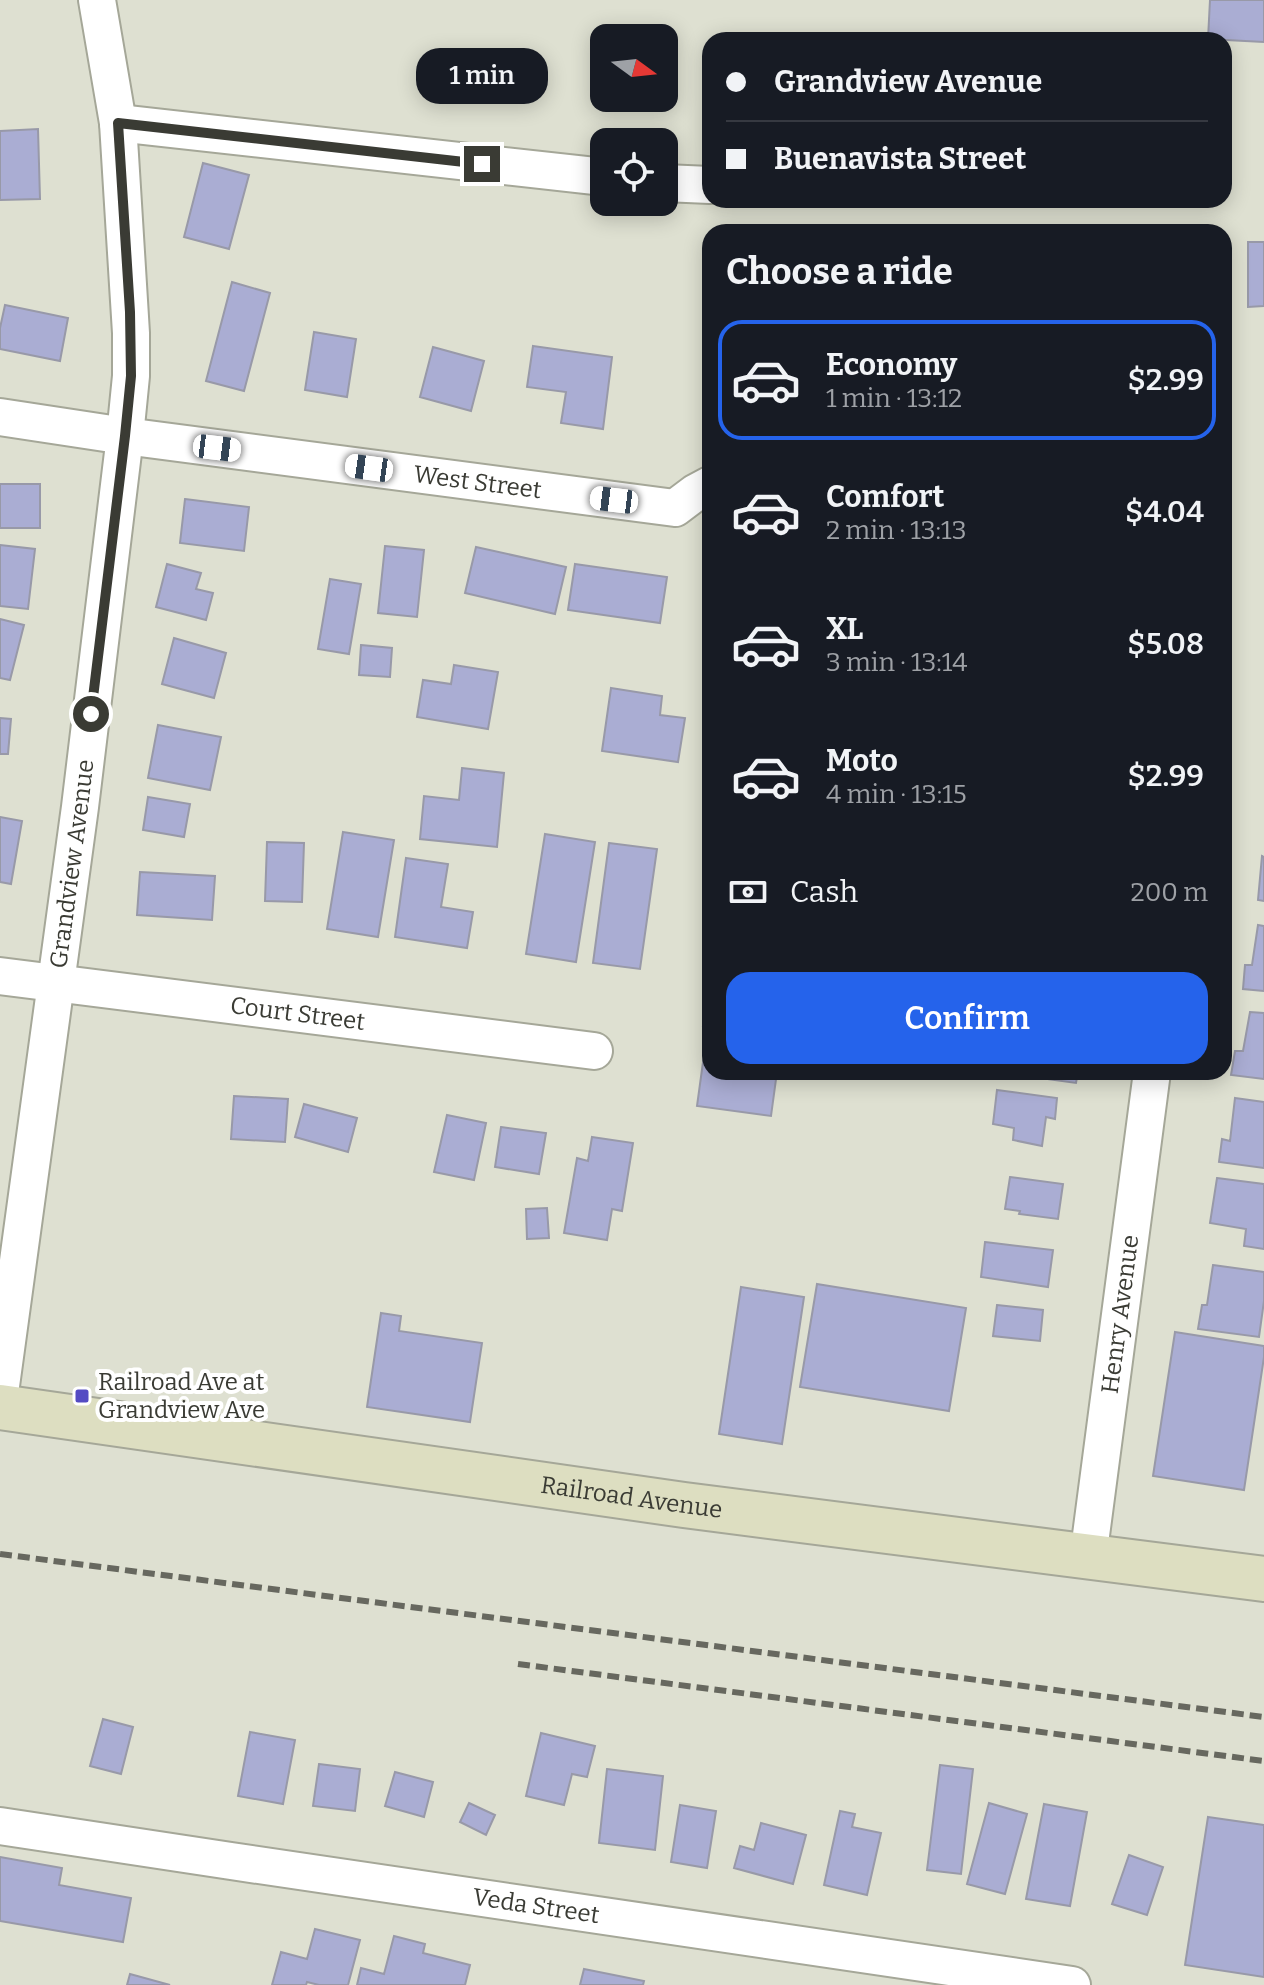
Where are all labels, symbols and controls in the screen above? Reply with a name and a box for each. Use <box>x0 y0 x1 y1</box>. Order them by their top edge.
north arrow <box>590 24 678 112</box>
map controls <box>590 24 678 216</box>
callout: 1 min <box>416 48 548 104</box>
text: 1 min <box>449 60 515 91</box>
text: Grandview Avenue <box>774 64 1042 100</box>
button: locate <box>590 128 678 216</box>
text: Buenavista Street <box>774 141 1026 177</box>
route end <box>464 146 500 182</box>
text: Choose a ride <box>726 250 953 294</box>
icon: car <box>730 344 802 416</box>
text: Economy <box>826 347 957 383</box>
text: $2.99 <box>1127 362 1204 398</box>
text: 1 min · 13:12 <box>826 383 962 414</box>
car <box>192 433 242 463</box>
car <box>344 453 394 483</box>
street label: West Street <box>412 460 544 504</box>
icon: car <box>730 476 802 548</box>
text: Comfort <box>826 479 944 515</box>
car <box>589 485 639 515</box>
text: $4.04 <box>1125 494 1204 530</box>
text: 2 min · 13:13 <box>826 515 966 546</box>
icon: car <box>730 608 802 680</box>
text: XL <box>826 611 863 647</box>
text: $5.08 <box>1127 626 1204 662</box>
text: 3 min · 13:14 <box>826 647 968 678</box>
route start <box>73 696 109 732</box>
icon: car <box>730 740 802 812</box>
text: Moto <box>826 743 898 779</box>
street label: Grandview Avenue <box>44 758 100 970</box>
text: $2.99 <box>1127 758 1204 794</box>
text: 4 min · 13:15 <box>826 779 967 810</box>
icon: cash <box>726 870 770 914</box>
text: Cash <box>790 874 858 910</box>
text: 200 m <box>1131 877 1208 908</box>
button: Confirm <box>726 972 1208 1064</box>
street label: Court Street <box>229 991 367 1036</box>
street label: Henry Avenue <box>1096 1233 1144 1395</box>
place label: Railroad Ave at Grandview Ave <box>98 1368 265 1424</box>
marker: Railroad Ave at Grandview Ave <box>73 1387 91 1405</box>
street label: Railroad Avenue <box>539 1471 724 1524</box>
street label: Veda Street <box>471 1883 602 1929</box>

